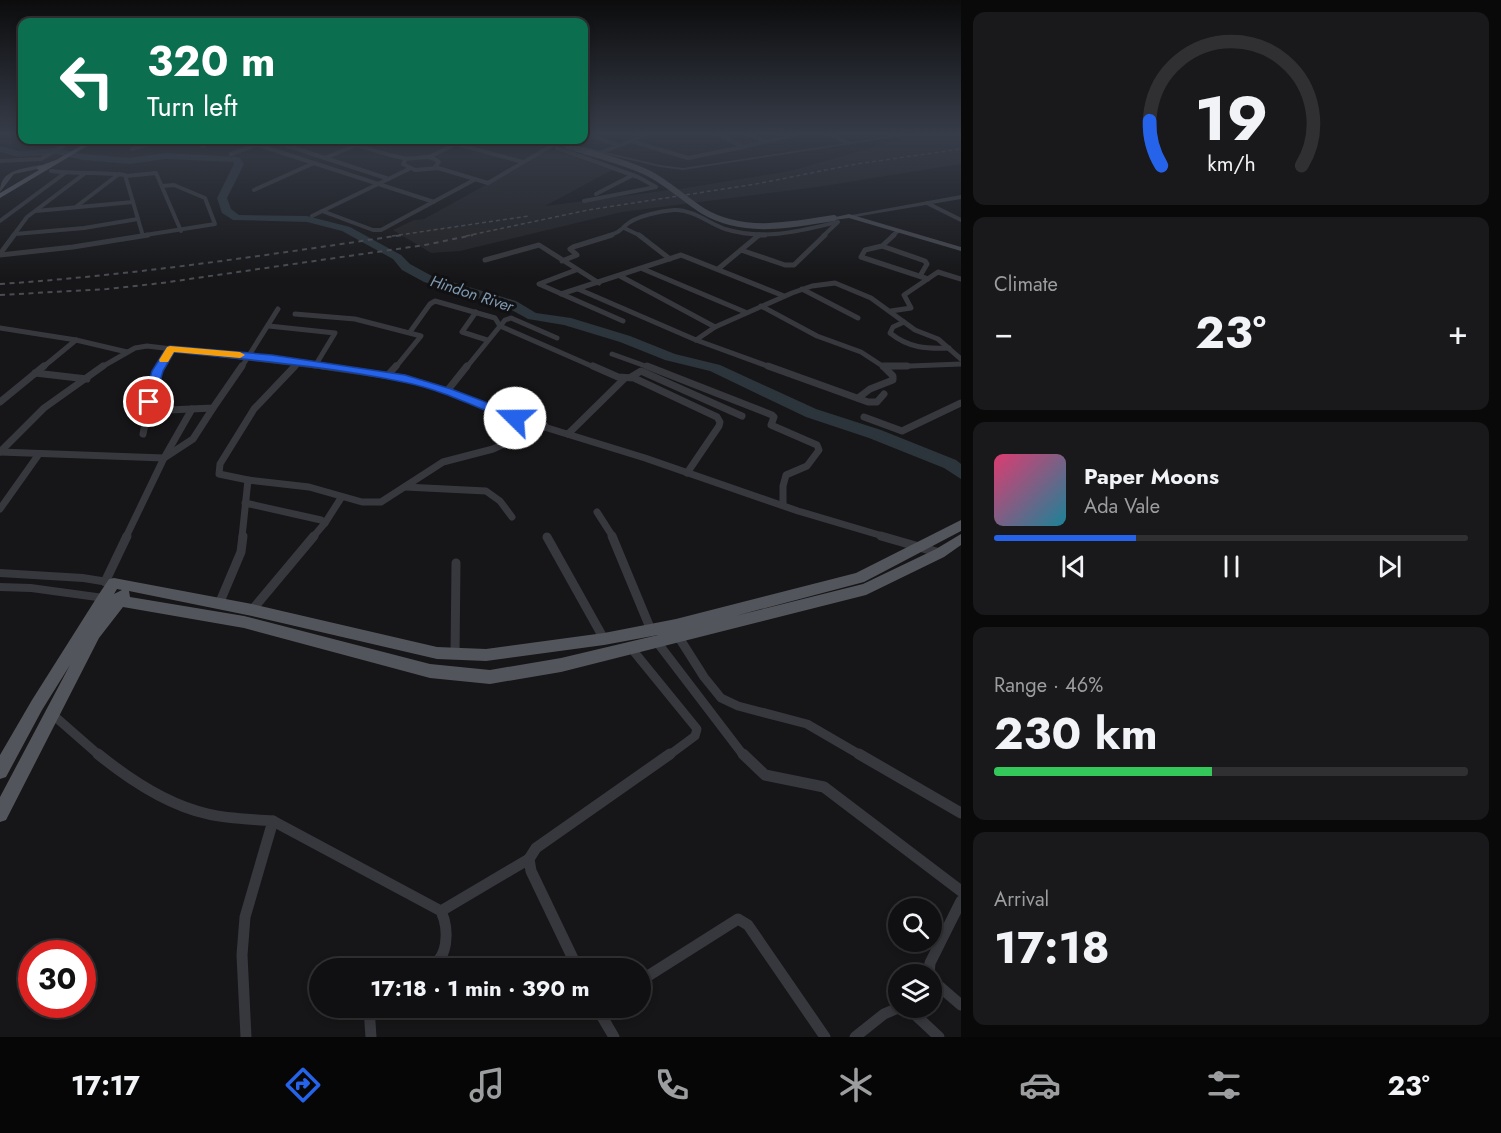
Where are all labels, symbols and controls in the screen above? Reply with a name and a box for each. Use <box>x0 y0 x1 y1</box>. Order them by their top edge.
text: 320 m <box>147 31 275 92</box>
icon: left <box>48 42 126 120</box>
text: 19 <box>1194 73 1268 163</box>
text: Turn left <box>147 87 237 126</box>
text: km/h <box>1207 148 1255 179</box>
water label: Hindon River <box>427 269 518 318</box>
text: Climate <box>994 270 1058 299</box>
text: 23° <box>1195 300 1266 365</box>
text: − <box>994 309 1013 356</box>
text: + <box>1448 309 1468 356</box>
pin <box>123 376 174 427</box>
icon: arrive <box>132 385 165 418</box>
position arrow <box>483 386 547 450</box>
text: Paper Moons <box>1084 460 1219 492</box>
text: Ada Vale <box>1084 492 1160 521</box>
icon: previous <box>1057 550 1090 583</box>
icon: pause <box>1215 550 1248 583</box>
icon: next <box>1373 550 1406 583</box>
text: Range · 46% <box>994 671 1103 700</box>
text: 230 km <box>994 701 1158 766</box>
text: Arrival <box>994 885 1049 914</box>
map controls <box>888 898 942 1018</box>
button: search <box>888 898 942 952</box>
text: 17:18 <box>994 915 1110 980</box>
speed limit sign: 30 <box>18 940 96 1018</box>
button: layers <box>888 964 942 1018</box>
text: 17:18 · 1 min · 390 m <box>370 972 590 1004</box>
icon: directions <box>282 1064 324 1106</box>
icon: music <box>466 1064 508 1106</box>
icon: phone <box>651 1064 693 1106</box>
icon: climate <box>835 1064 877 1106</box>
icon: car <box>1019 1064 1061 1106</box>
icon: filters <box>1203 1064 1245 1106</box>
text: 17:17 <box>71 1066 140 1105</box>
text: 23° <box>1387 1066 1430 1105</box>

